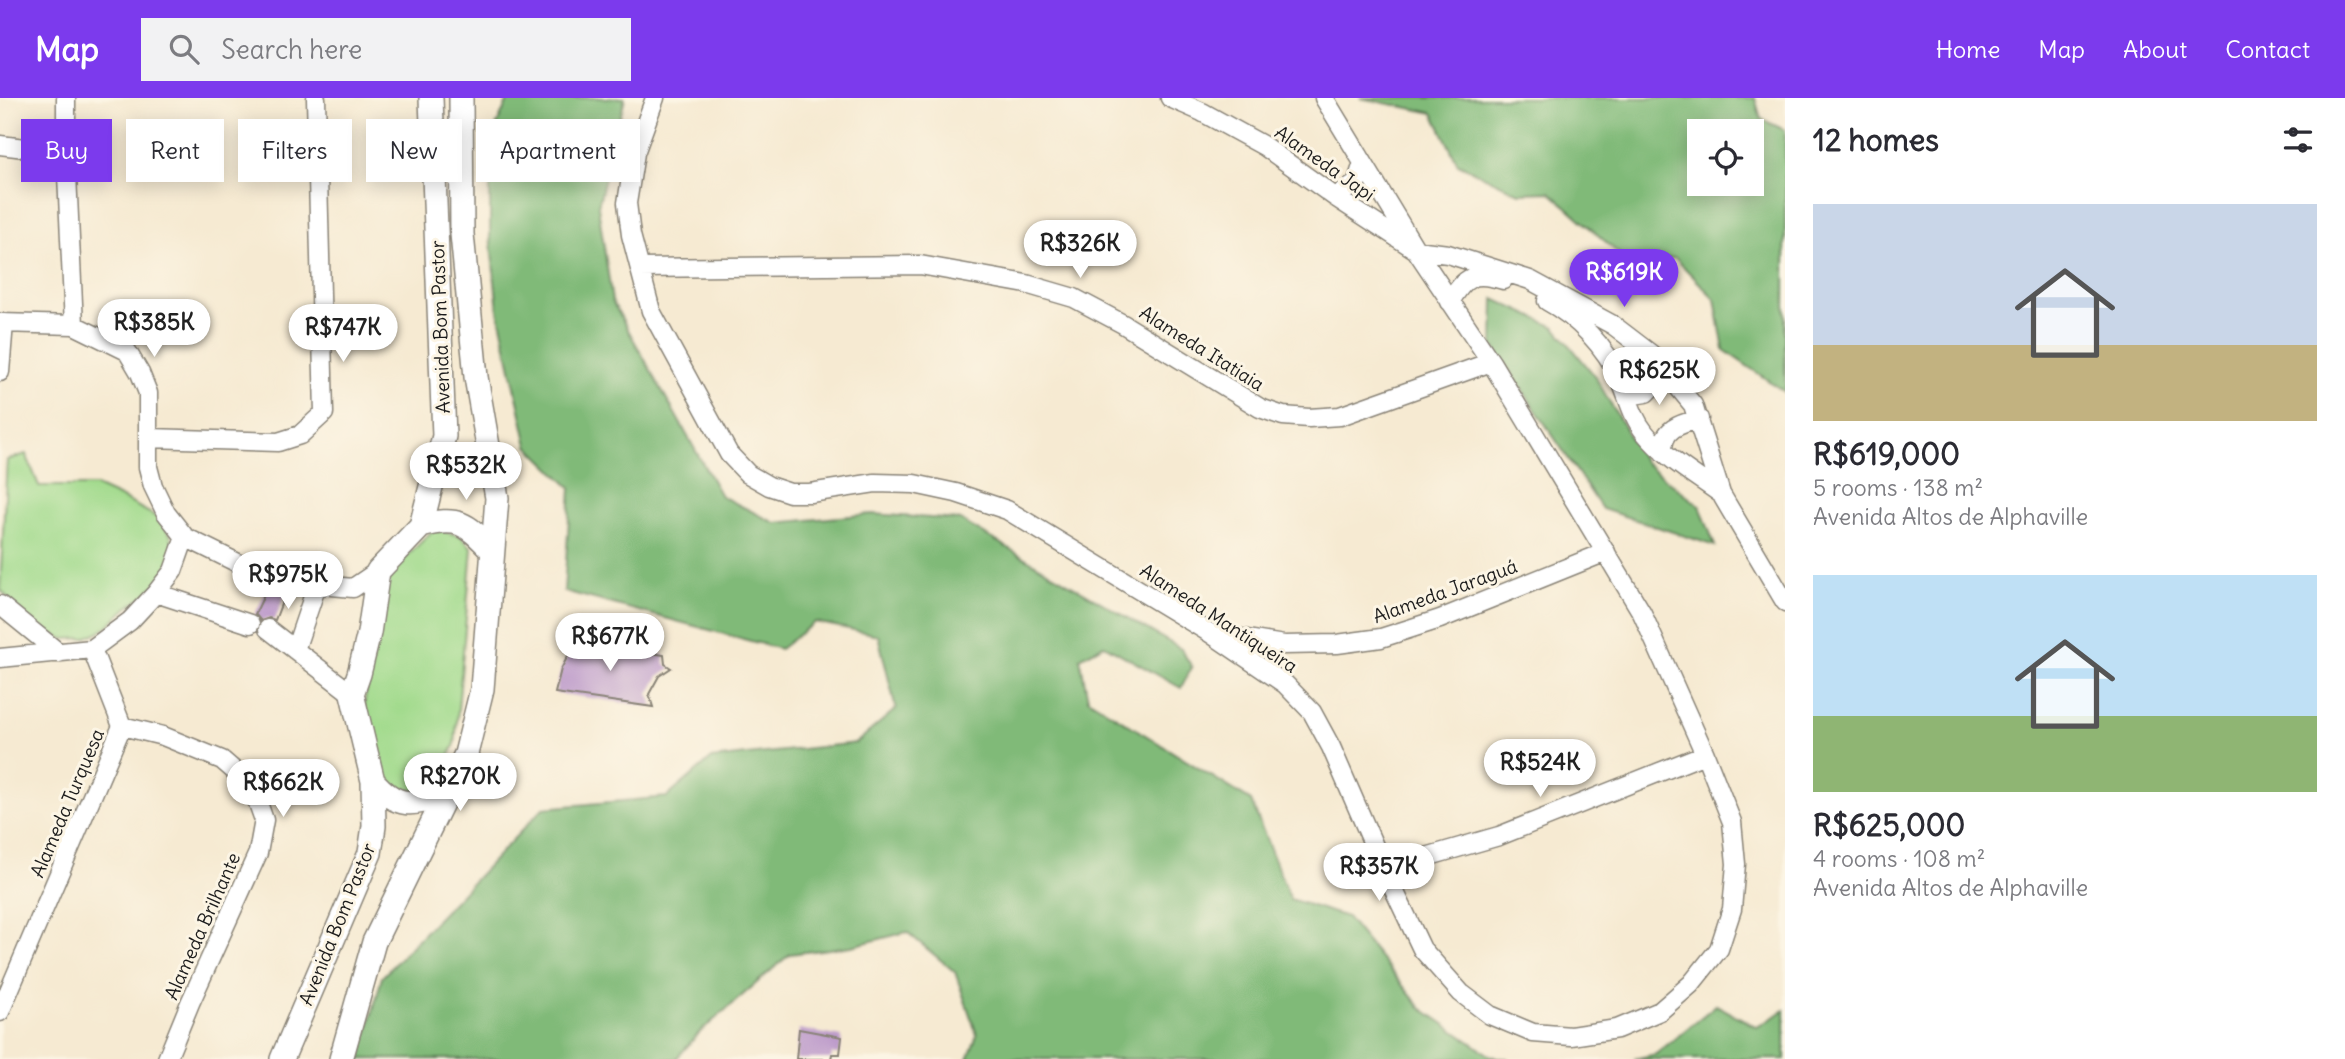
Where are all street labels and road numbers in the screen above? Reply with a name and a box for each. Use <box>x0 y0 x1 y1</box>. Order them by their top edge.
street label: Alameda Japi <box>1270 120 1380 206</box>
street label: Avenida Bom Pastor <box>425 240 455 414</box>
street label: Alameda Itatiaia <box>1135 300 1269 396</box>
street label: Alameda Jaraguá <box>1369 554 1521 628</box>
street label: Alameda Mantiqueira <box>1136 558 1302 678</box>
street label: Alameda Turquesa <box>25 725 109 881</box>
street label: Avenida Bom Pastor <box>293 839 381 1009</box>
street label: Alameda Brilhante <box>159 849 245 1003</box>

